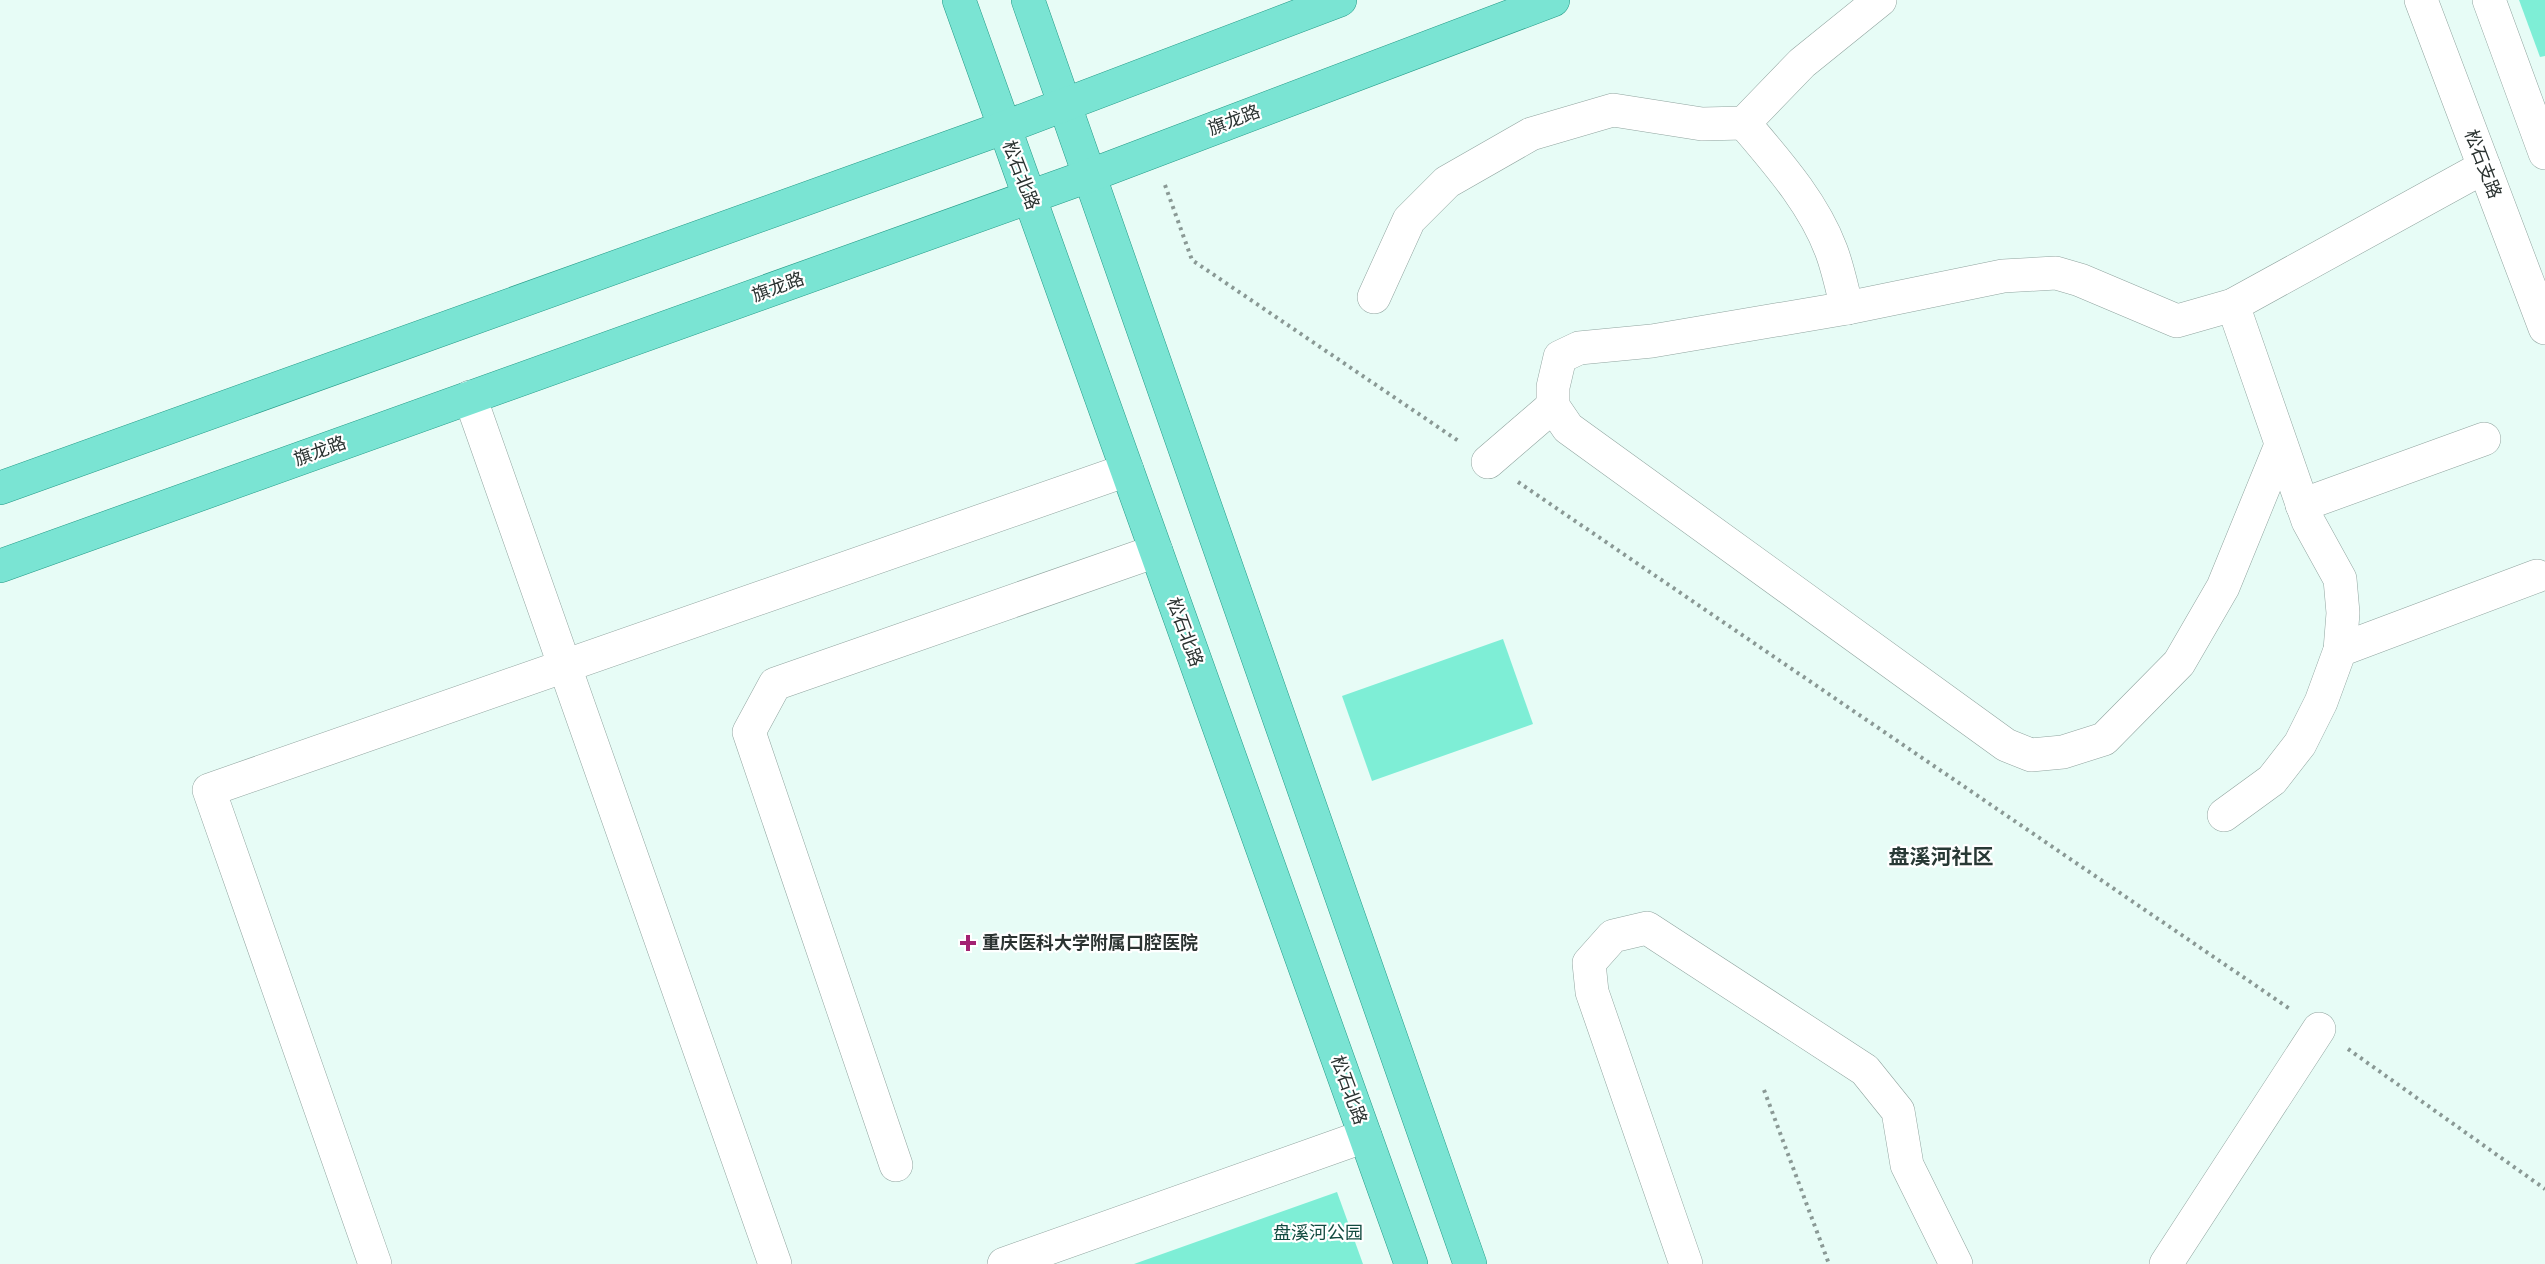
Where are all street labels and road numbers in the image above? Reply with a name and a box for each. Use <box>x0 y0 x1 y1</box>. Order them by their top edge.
street label: 旗龙路 <box>1205 100 1263 140</box>
street label: 松石支路 <box>2460 126 2506 202</box>
street label: 松石北路 <box>998 137 1044 213</box>
street label: 旗龙路 <box>749 267 807 307</box>
street label: 旗龙路 <box>291 431 349 471</box>
street label: 松石北路 <box>1162 594 1208 670</box>
street label: 松石北路 <box>1326 1052 1372 1128</box>

